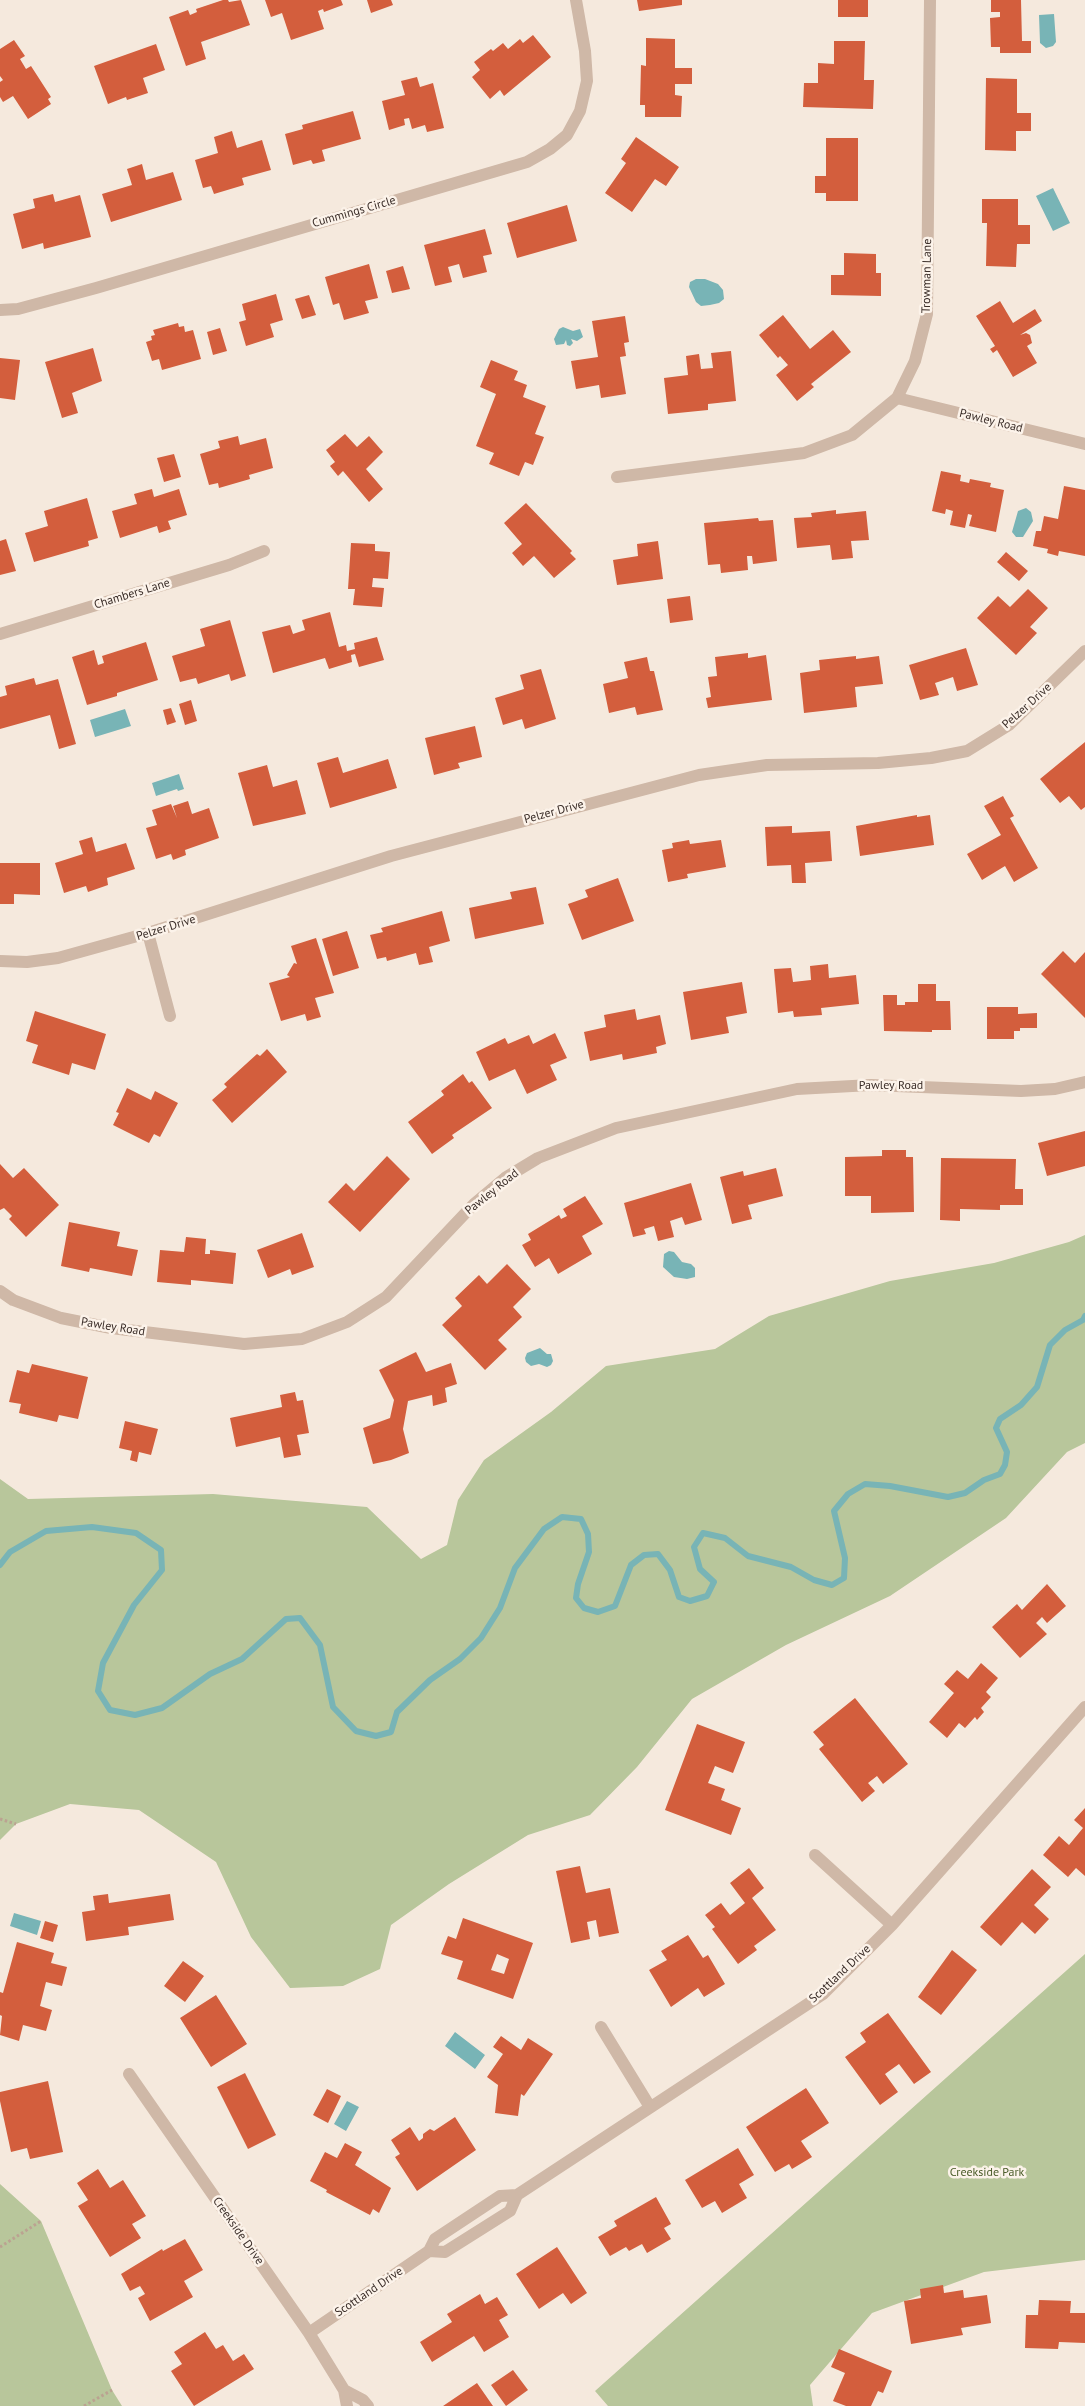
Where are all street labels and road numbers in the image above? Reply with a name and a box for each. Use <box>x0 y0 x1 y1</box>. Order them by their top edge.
street label: Cummings Circle <box>311 193 397 231</box>
street label: Trowman Lane <box>919 239 935 313</box>
street label: Pawley Road <box>958 406 1024 436</box>
street label: Chambers Lane <box>92 576 172 612</box>
street label: Pelzer Drive <box>999 680 1055 732</box>
street label: Pelzer Drive <box>523 797 585 827</box>
street label: Pelzer Drive <box>135 912 197 944</box>
street label: Pawley Road <box>859 1079 923 1093</box>
street label: Pawley Road <box>462 1166 522 1218</box>
street label: Pawley Road <box>80 1315 146 1339</box>
street label: Scottland Drive <box>806 1942 874 2006</box>
street label: Creekside Drive <box>209 2194 267 2268</box>
street label: Scottland Drive <box>332 2264 406 2320</box>

